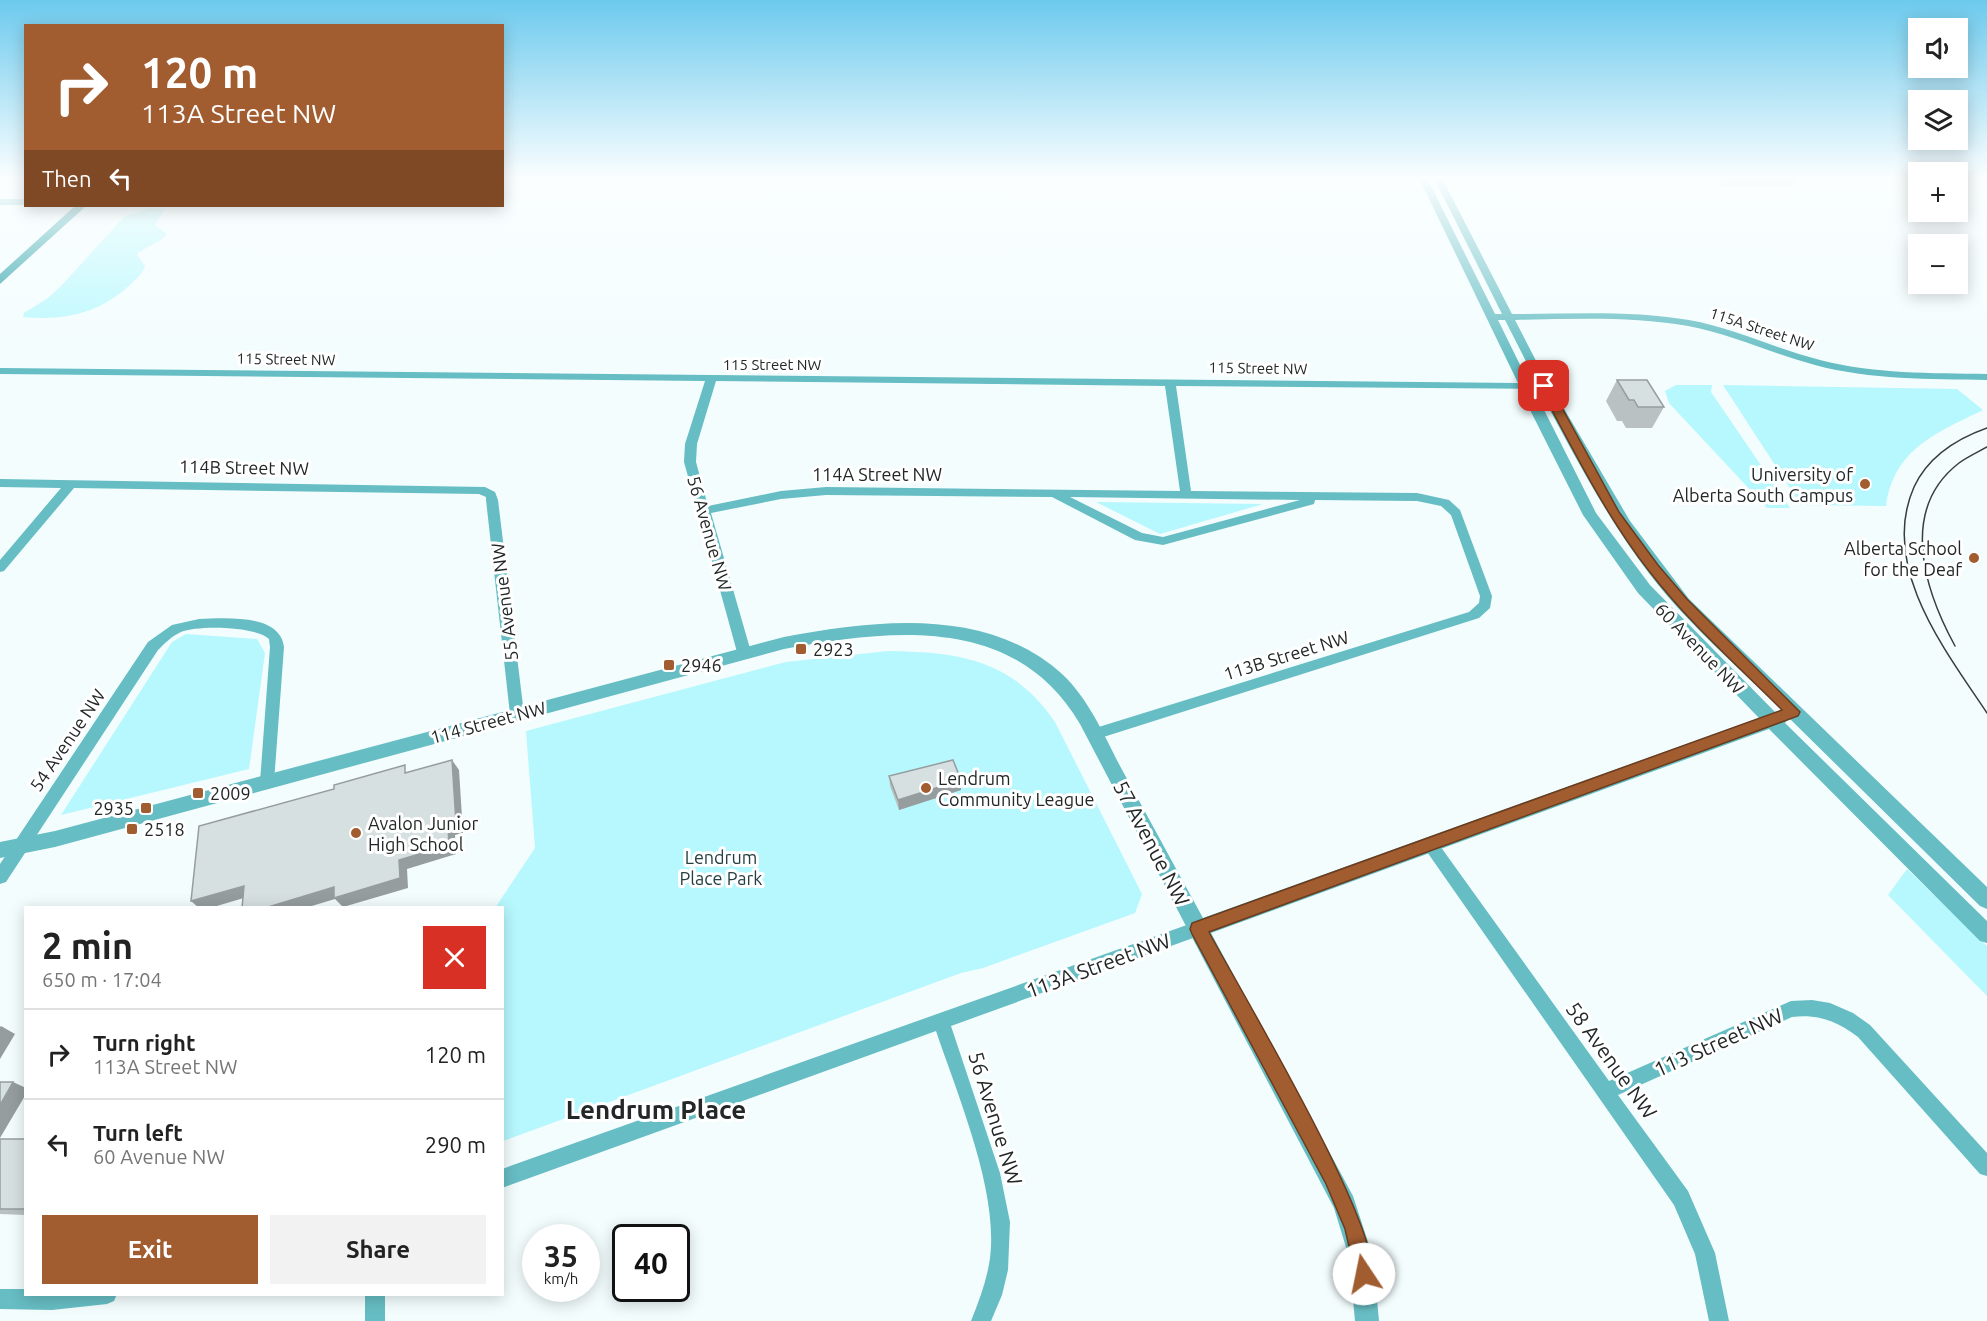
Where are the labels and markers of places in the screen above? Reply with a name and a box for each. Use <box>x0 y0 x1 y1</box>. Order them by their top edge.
pin <box>1518 360 1569 411</box>
place label: University of Alberta South Campus <box>1673 464 1853 505</box>
marker: University of Alberta South Campus <box>1858 477 1872 491</box>
place label: Alberta School for the Deaf <box>1844 538 1962 579</box>
marker: Alberta School for the Deaf <box>1967 551 1981 565</box>
place label: 2923 <box>813 639 854 659</box>
marker: 2923 <box>794 642 808 656</box>
place label: 2946 <box>681 655 722 675</box>
marker: 2946 <box>662 658 676 672</box>
place label: Lendrum Community League <box>938 768 1094 809</box>
marker: Lendrum Community League <box>919 781 933 795</box>
place label: 2009 <box>210 783 251 803</box>
marker: 2009 <box>191 786 205 800</box>
place label: 2935 <box>93 798 134 818</box>
marker: 2935 <box>139 801 153 815</box>
place label: Avalon Junior High School <box>368 813 478 854</box>
place label: 2518 <box>144 819 185 839</box>
marker: 2518 <box>125 822 139 836</box>
marker: Avalon Junior High School <box>349 826 363 840</box>

